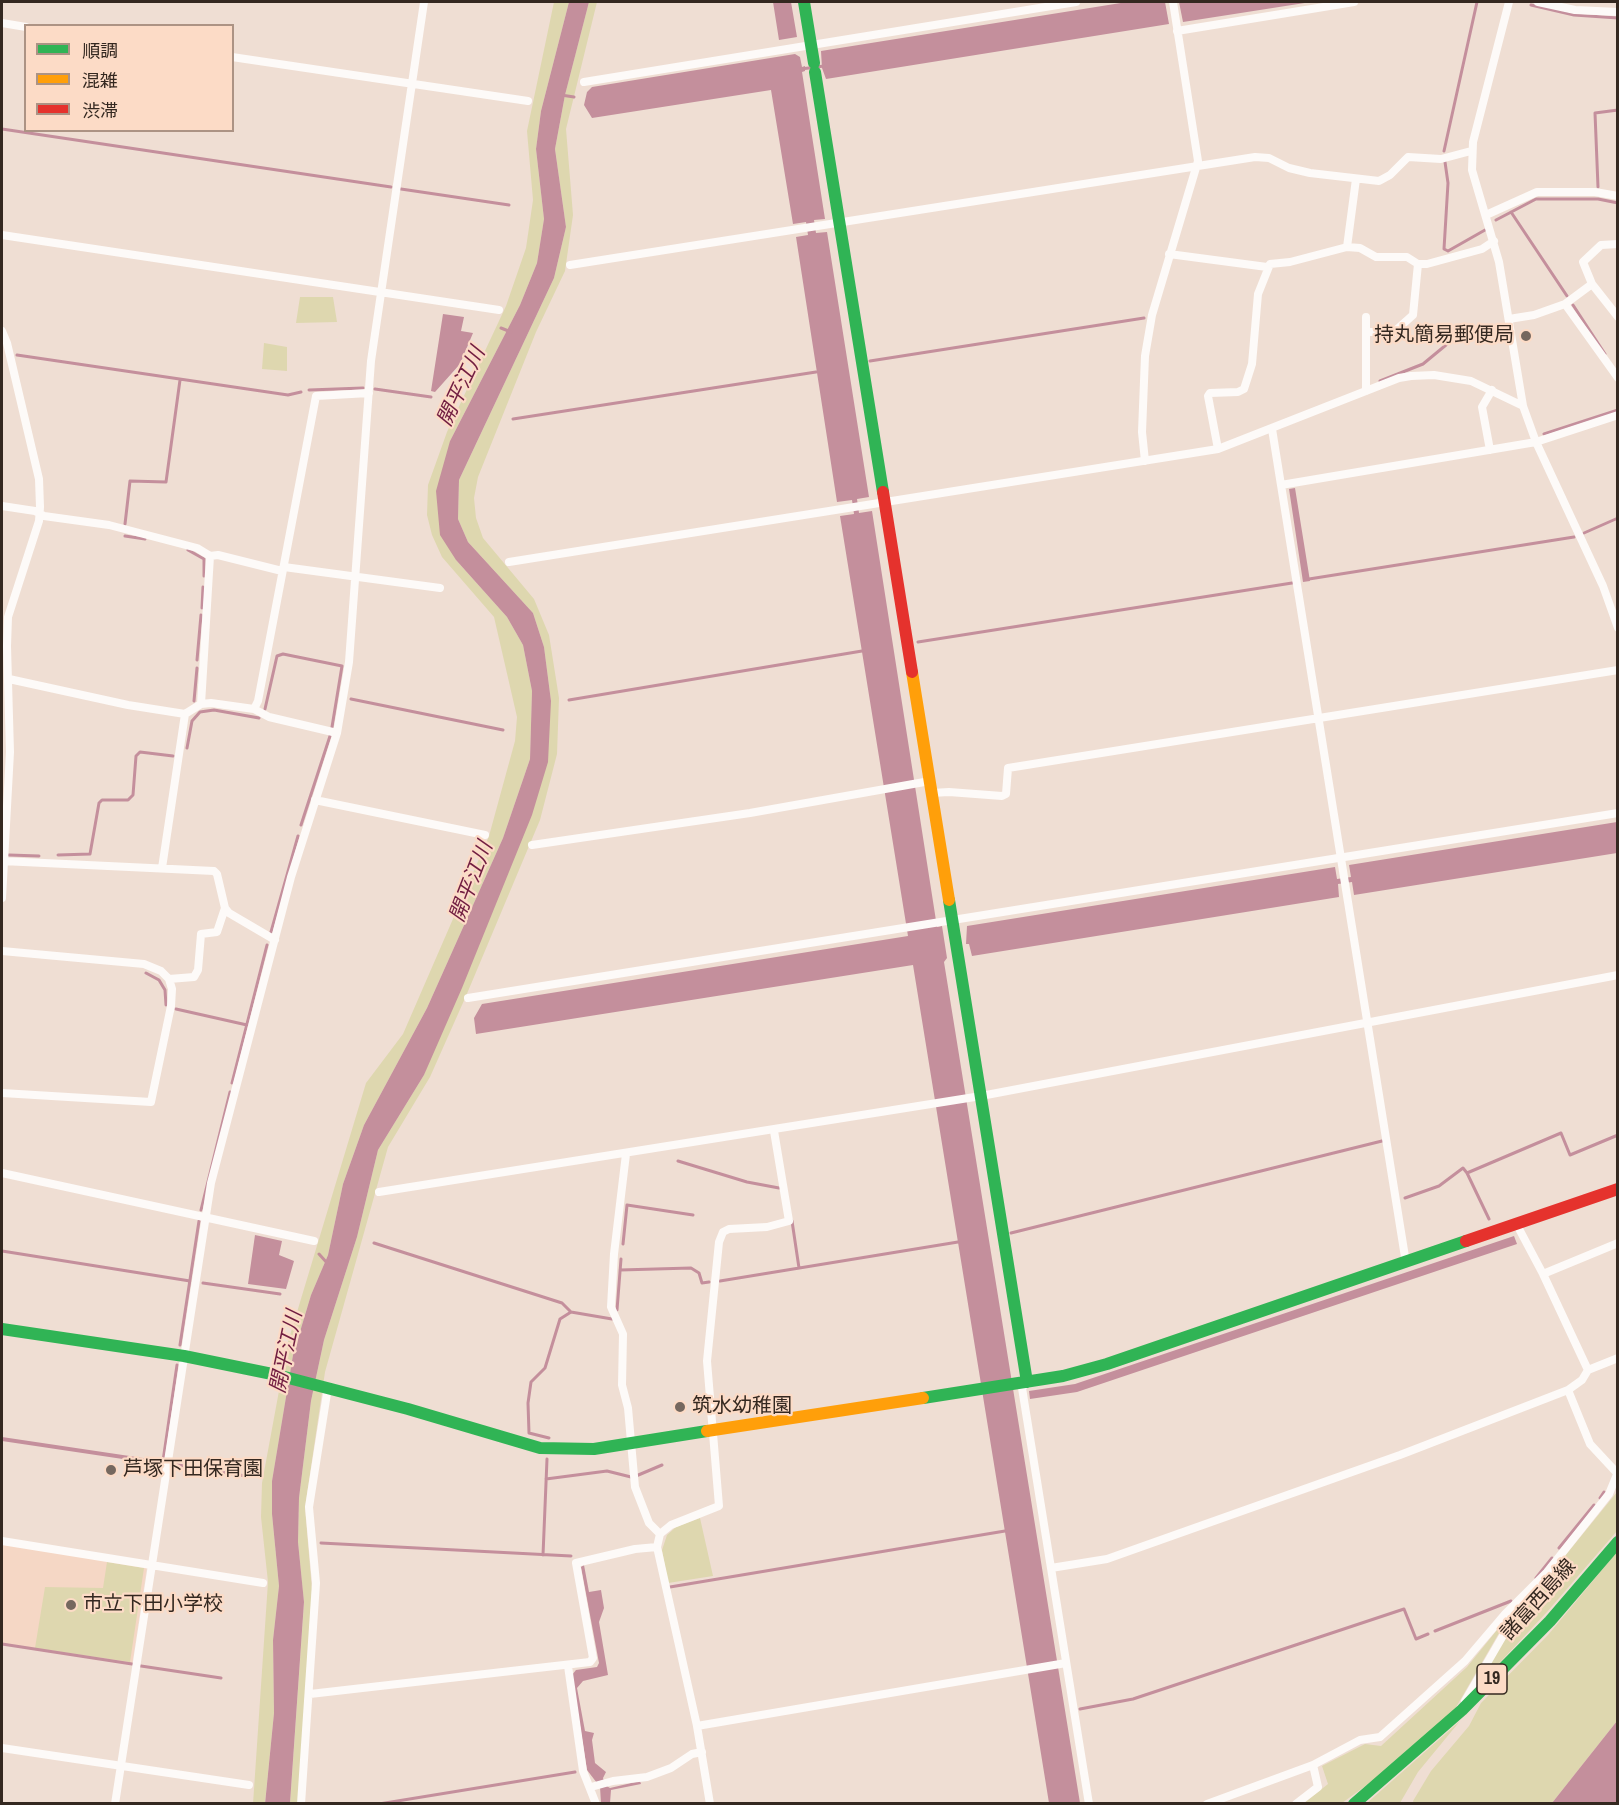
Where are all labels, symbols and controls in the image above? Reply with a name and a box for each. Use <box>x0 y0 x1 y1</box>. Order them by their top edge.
legend <box>24 24 234 132</box>
text: 順調 <box>82 38 118 63</box>
text: 混雑 <box>82 68 118 93</box>
text: 渋滞 <box>82 98 118 123</box>
place label: 持丸簡易郵便局 <box>1374 324 1514 348</box>
marker: 持丸簡易郵便局 <box>1519 329 1533 343</box>
water label: 開平江川 <box>433 344 491 430</box>
water label: 開平江川 <box>445 838 499 926</box>
water label: 開平江川 <box>266 1308 308 1396</box>
place label: 筑水幼稚園 <box>692 1395 792 1419</box>
marker: 筑水幼稚園 <box>673 1400 687 1414</box>
place label: 芦塚下田保育園 <box>123 1458 263 1482</box>
marker: 芦塚下田保育園 <box>104 1463 118 1477</box>
street label: 諸富西島線 <box>1497 1555 1581 1645</box>
place label: 市立下田小学校 <box>83 1593 223 1617</box>
marker: 市立下田小学校 <box>64 1598 78 1612</box>
road number: 19 <box>1477 1664 1507 1694</box>

